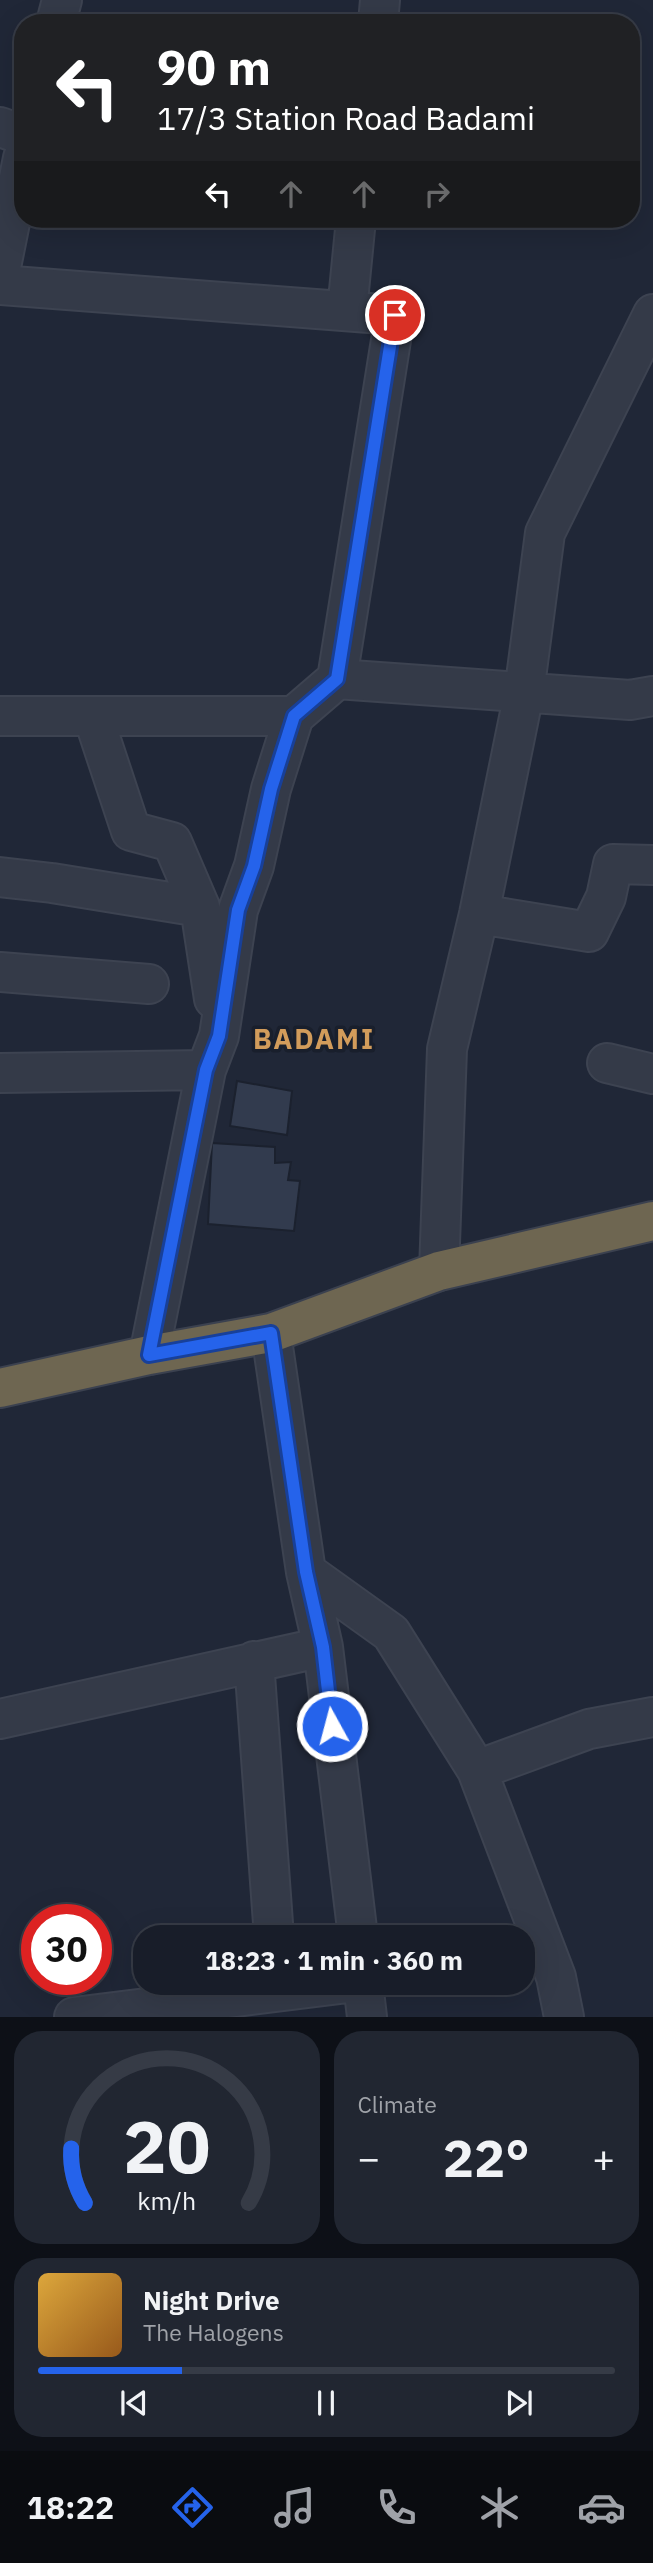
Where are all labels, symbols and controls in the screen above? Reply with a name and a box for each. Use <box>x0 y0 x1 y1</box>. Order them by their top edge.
text: 90 m <box>157 35 271 98</box>
icon: left <box>42 42 133 133</box>
text: 17/3 Station Road Badami <box>157 97 535 139</box>
icon: left <box>199 175 237 213</box>
icon: ahead <box>272 175 310 213</box>
icon: ahead <box>345 175 383 213</box>
icon: right <box>418 175 456 213</box>
pin <box>365 285 425 345</box>
icon: arrive <box>376 296 414 334</box>
district label: BADAMI <box>253 1020 375 1057</box>
position arrow <box>295 1689 369 1763</box>
speed limit sign: 30 <box>21 1904 112 1995</box>
text: 18:23 · 1 min · 360 m <box>205 1943 463 1977</box>
text: Climate <box>358 2089 437 2119</box>
text: 20 <box>123 2099 210 2194</box>
text: 22° <box>443 2124 530 2191</box>
text: − <box>358 2133 380 2182</box>
text: + <box>592 2133 615 2182</box>
text: km/h <box>137 2184 196 2217</box>
text: Night Drive <box>143 2283 280 2317</box>
text: The Halogens <box>143 2317 284 2347</box>
icon: previous <box>115 2384 153 2422</box>
icon: pause <box>307 2384 345 2422</box>
icon: next <box>500 2384 538 2422</box>
icon: directions <box>168 2483 217 2532</box>
icon: music <box>270 2483 319 2532</box>
icon: phone <box>372 2483 421 2532</box>
icon: climate <box>475 2483 524 2532</box>
icon: car <box>577 2483 626 2532</box>
text: 18:22 <box>27 2486 114 2528</box>

